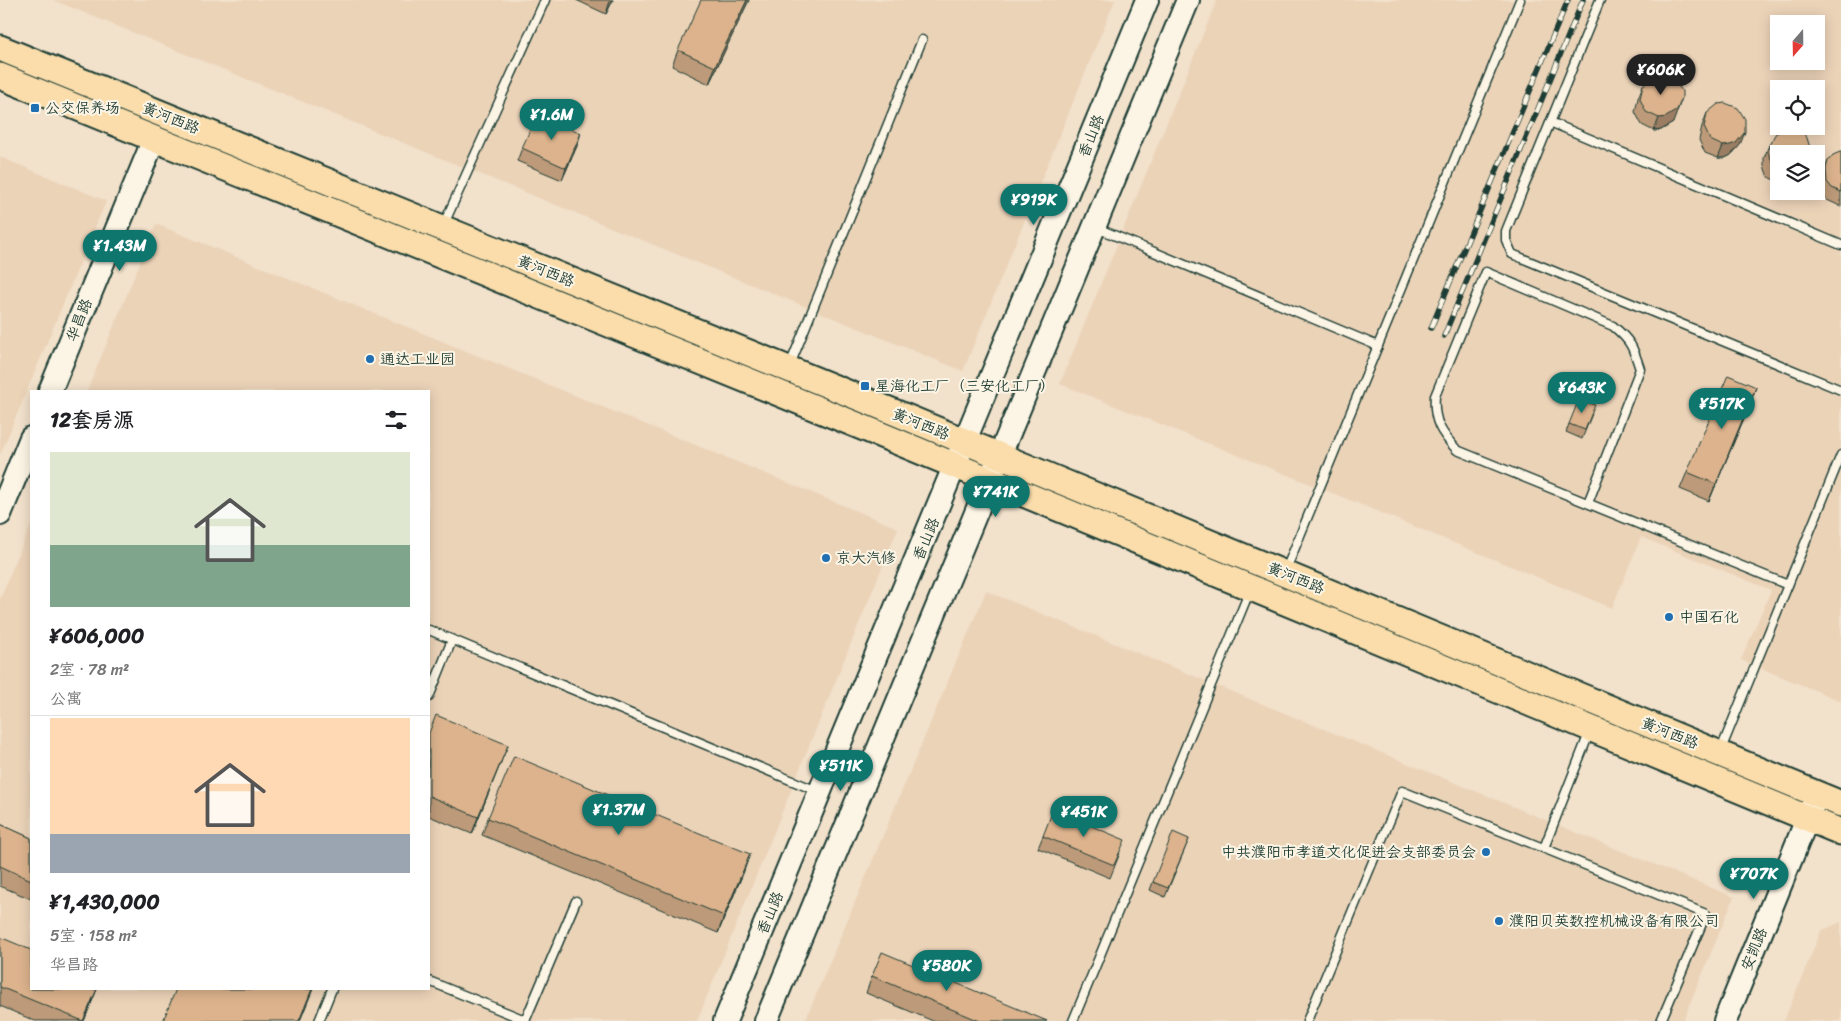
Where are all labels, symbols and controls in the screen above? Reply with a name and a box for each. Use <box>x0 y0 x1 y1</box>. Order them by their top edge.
north arrow <box>1770 15 1825 70</box>
map controls <box>1770 15 1825 200</box>
pin: ¥606K <box>1626 54 1696 96</box>
text: ¥606K <box>1638 55 1684 84</box>
button: locate <box>1770 80 1825 135</box>
place label: 公交保养场 <box>45 95 120 121</box>
street label: 黄河西路 <box>138 95 204 141</box>
pin: ¥1.6M <box>517 98 587 141</box>
text: ¥1.6M <box>531 100 573 129</box>
marker: 公交保养场 <box>29 102 41 114</box>
street label: 香山路 <box>1071 110 1111 162</box>
button: layers <box>1770 145 1825 200</box>
pin: ¥919K <box>999 184 1069 226</box>
text: ¥919K <box>1011 185 1057 214</box>
pin: ¥1.43M <box>79 230 161 272</box>
text: ¥1.43M <box>94 231 146 260</box>
street label: 黄河西路 <box>513 248 579 294</box>
street label: 华昌路 <box>59 294 99 346</box>
place label: 通达工业园 <box>380 346 455 372</box>
marker: 通达工业园 <box>364 353 376 365</box>
pin: ¥643K <box>1547 372 1617 414</box>
place label: 星海化工厂（三安化工厂） <box>875 373 1055 399</box>
text: ¥643K <box>1559 373 1605 402</box>
marker: 星海化工厂（三安化工厂） <box>859 380 871 392</box>
pin: ¥517K <box>1687 388 1757 430</box>
text: ¥517K <box>1700 389 1744 418</box>
text: 12套房源 <box>50 401 134 439</box>
street label: 黄河西路 <box>888 401 954 447</box>
icon: filters <box>382 406 410 434</box>
pin: ¥741K <box>961 476 1031 518</box>
text: ¥741K <box>974 477 1018 506</box>
icon: home <box>185 485 275 575</box>
street label: 香山路 <box>905 513 947 565</box>
place label: 京大汽修 <box>836 545 896 571</box>
marker: 京大汽修 <box>820 552 832 564</box>
street label: 黄河西路 <box>1263 555 1329 601</box>
place label: 中国石化 <box>1679 604 1739 630</box>
marker: 中国石化 <box>1663 611 1675 623</box>
text: ¥606,000 <box>50 617 144 655</box>
text: 2室 · 78 m² <box>50 655 129 684</box>
text: 公寓 <box>50 684 82 713</box>
street label: 黄河西路 <box>1637 710 1703 756</box>
icon: home <box>185 750 275 840</box>
pin: ¥511K <box>806 750 876 792</box>
text: ¥511K <box>820 751 862 780</box>
pin: ¥1.37M <box>578 794 660 836</box>
text: ¥1.37M <box>593 795 645 824</box>
pin: ¥451K <box>1049 796 1119 838</box>
text: ¥451K <box>1061 797 1107 826</box>
place label: 中共濮阳市孝道文化促进会支部委员会 <box>1221 839 1476 865</box>
marker: 中共濮阳市孝道文化促进会支部委员会 <box>1480 846 1492 858</box>
pin: ¥707K <box>1719 858 1789 900</box>
text: ¥707K <box>1731 859 1778 888</box>
text: ¥1,430,000 <box>50 883 160 921</box>
street label: 香山路 <box>749 887 791 939</box>
place label: 濮阳贝英数控机械设备有限公司 <box>1509 908 1719 934</box>
marker: 濮阳贝英数控机械设备有限公司 <box>1493 915 1505 927</box>
text: 5室 · 158 m² <box>50 921 137 950</box>
street label: 安凯路 <box>1734 923 1774 975</box>
text: 华昌路 <box>50 950 98 979</box>
pin: ¥580K <box>912 950 982 992</box>
text: ¥580K <box>923 951 971 980</box>

